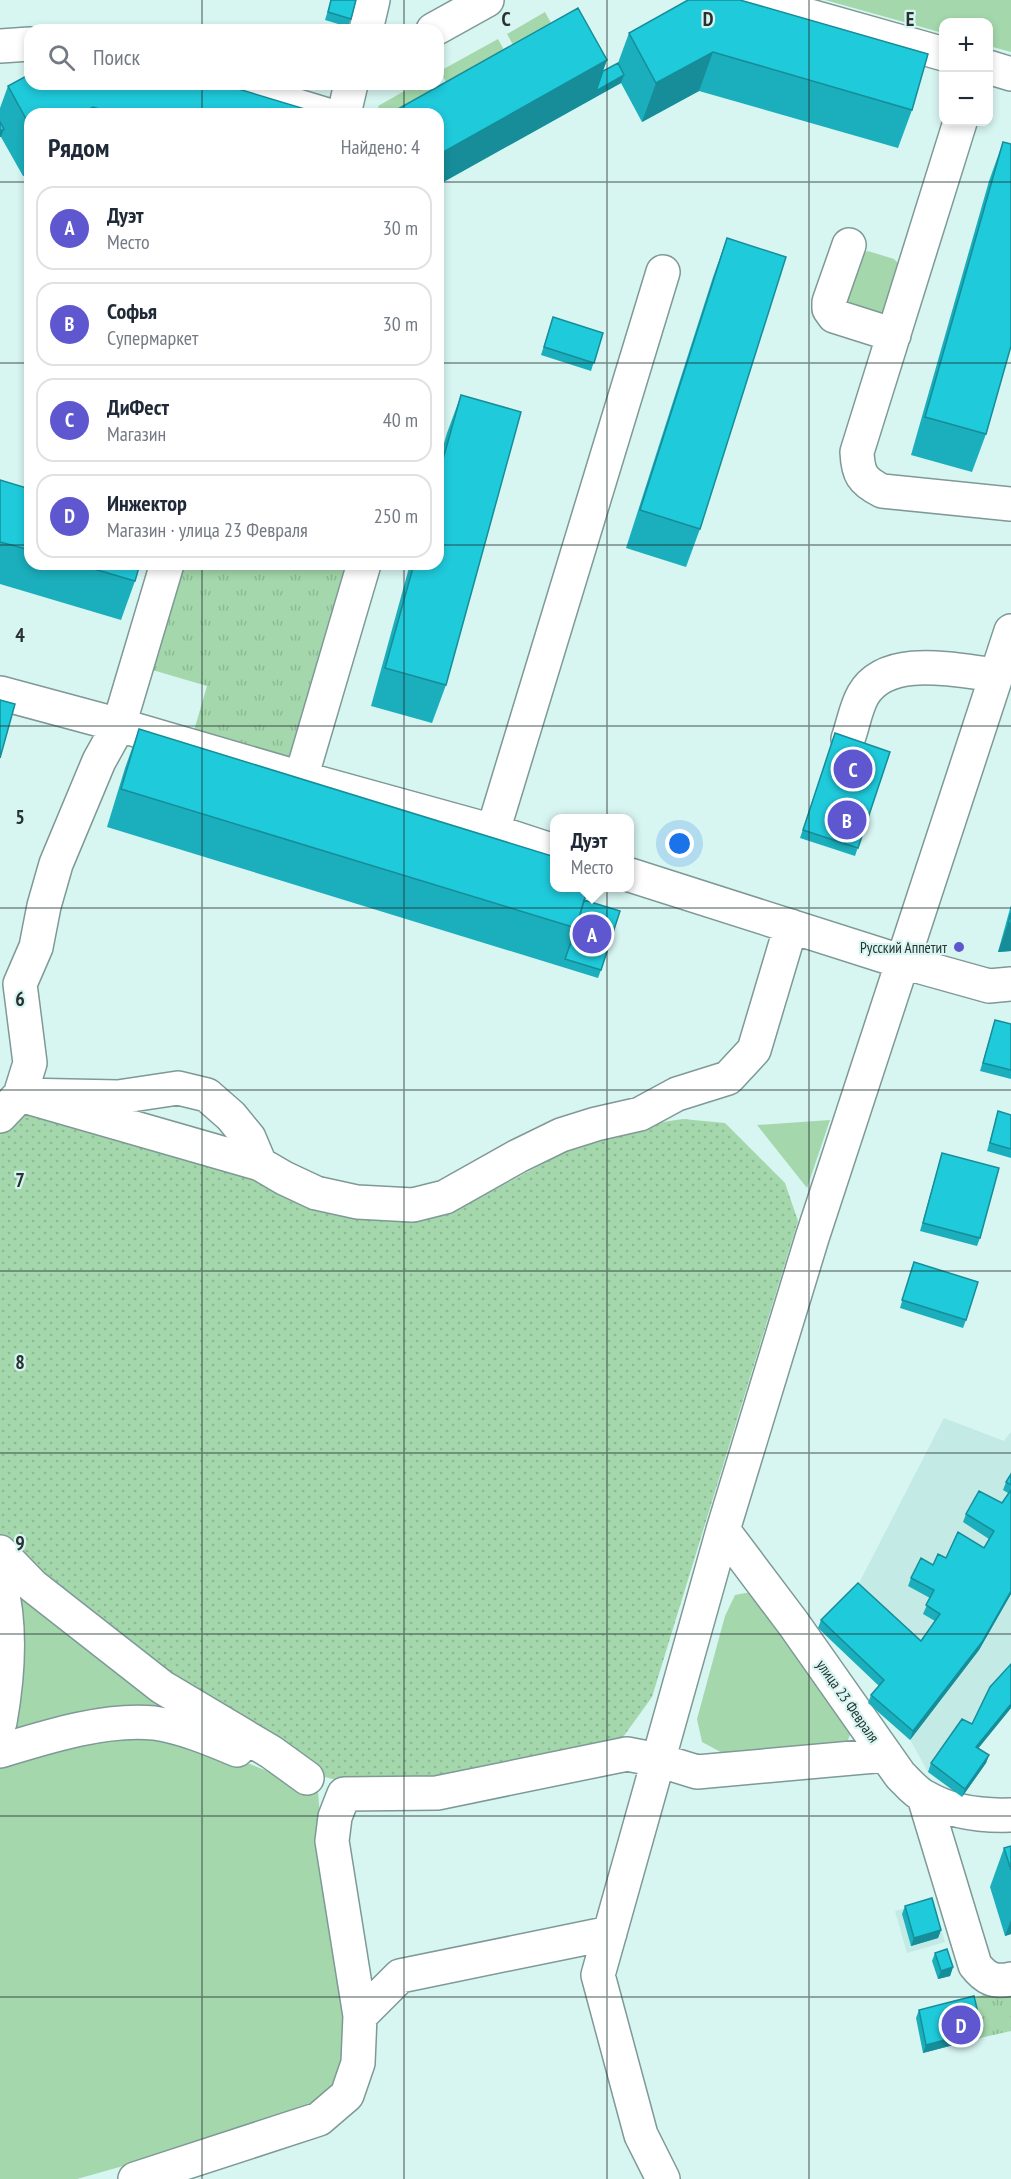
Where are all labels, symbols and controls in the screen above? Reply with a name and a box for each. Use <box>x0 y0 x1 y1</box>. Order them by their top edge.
text: C <box>501 6 511 32</box>
text: D <box>703 6 714 32</box>
text: E <box>906 6 914 32</box>
map controls <box>939 18 993 126</box>
button: + <box>939 18 993 72</box>
search box <box>24 24 444 90</box>
icon: search <box>45 41 78 74</box>
text: Поиск <box>93 43 140 71</box>
button: − <box>939 72 993 126</box>
text: Рядом <box>48 131 109 164</box>
text: Найдено: 4 <box>341 134 420 160</box>
text: Дуэт <box>107 201 144 229</box>
text: A <box>64 215 75 241</box>
text: 30 m <box>383 215 418 241</box>
text: Место <box>107 229 150 255</box>
text: Софья <box>107 297 157 325</box>
text: B <box>65 311 74 337</box>
text: 30 m <box>383 311 418 337</box>
text: Супермаркет <box>107 325 198 351</box>
text: ДиФест <box>107 393 169 421</box>
text: C <box>65 407 74 433</box>
text: 40 m <box>383 407 418 433</box>
text: Магазин <box>107 421 166 447</box>
text: Инжектор <box>107 489 187 517</box>
text: D <box>64 503 75 529</box>
text: 250 m <box>374 503 418 529</box>
text: Магазин · улица 23 Февраля <box>107 517 308 543</box>
text: 4 <box>15 622 25 648</box>
pin: C <box>834 746 872 792</box>
pin: B <box>828 798 866 842</box>
text: 5 <box>15 804 25 830</box>
popup <box>550 814 634 892</box>
text: Дуэт <box>571 826 607 854</box>
your location <box>665 829 694 858</box>
text: Место <box>571 854 613 880</box>
pin: A <box>572 912 612 956</box>
place label: Русский Аппетит <box>860 938 947 957</box>
marker: Русский Аппетит <box>952 940 966 954</box>
text: 6 <box>15 986 25 1012</box>
text: 7 <box>15 1167 25 1193</box>
text: 8 <box>15 1349 25 1375</box>
text: 9 <box>15 1530 25 1556</box>
street label: улица 23 Февраля <box>812 1656 884 1746</box>
pin: D <box>942 2002 980 2048</box>

